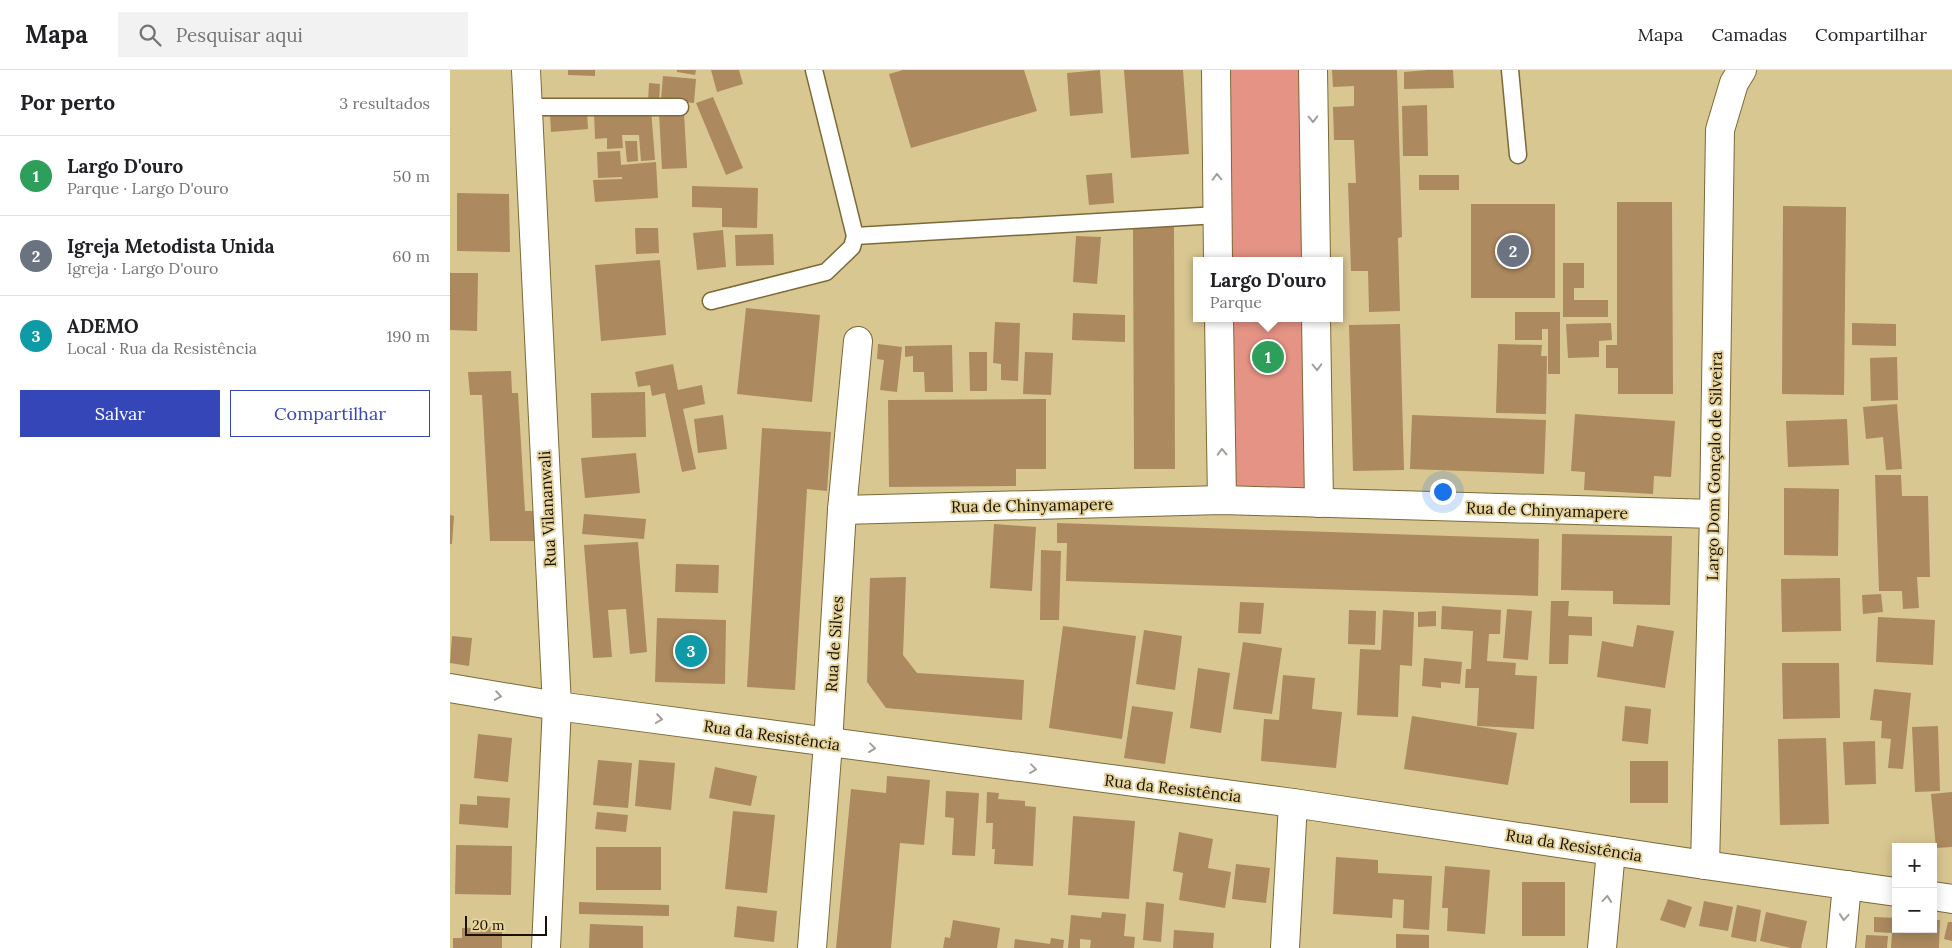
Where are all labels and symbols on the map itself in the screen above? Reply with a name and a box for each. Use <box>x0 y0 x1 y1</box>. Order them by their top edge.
one-way arrow <box>1308 115 1319 123</box>
one-way arrow <box>1212 173 1222 180</box>
pin: 2 <box>1497 232 1529 270</box>
pin: 1 <box>1252 338 1284 376</box>
street label: Largo Dom Gonçalo de Silveira <box>1702 351 1726 581</box>
one-way arrow <box>1312 364 1322 371</box>
one-way arrow <box>1216 447 1227 455</box>
street label: Rua Vilananwali <box>534 450 560 568</box>
your location <box>1430 479 1456 505</box>
street label: Rua de Chinyamapere <box>951 494 1114 516</box>
street label: Rua de Chinyamapere <box>1466 497 1629 523</box>
street label: Rua de Silves <box>821 595 847 693</box>
pin: 3 <box>675 632 707 670</box>
one-way arrow <box>494 690 502 700</box>
one-way arrow <box>654 714 663 724</box>
street label: Rua da Resistência <box>702 716 842 754</box>
one-way arrow <box>868 742 876 753</box>
one-way arrow <box>1029 763 1037 774</box>
street label: Rua da Resistência <box>1103 770 1243 806</box>
street label: Rua da Resistência <box>1504 824 1644 866</box>
one-way arrow <box>1601 895 1612 903</box>
scale bar <box>465 913 548 936</box>
one-way arrow <box>1839 913 1850 921</box>

